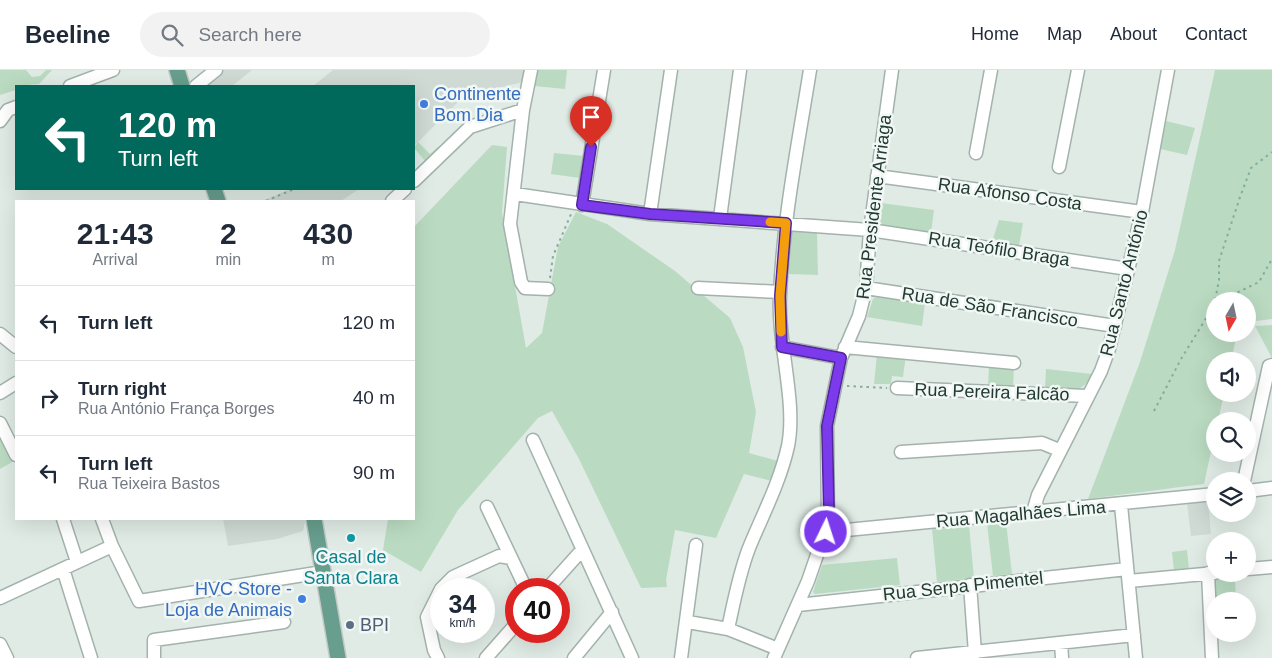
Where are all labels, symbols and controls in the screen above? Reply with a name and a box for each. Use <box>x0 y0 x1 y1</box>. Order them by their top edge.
search box <box>140 12 490 57</box>
text: Beeline <box>25 21 110 48</box>
icon: search <box>158 21 186 49</box>
text: Search here <box>198 24 302 45</box>
text: Home <box>971 24 1019 44</box>
text: Map <box>1047 24 1082 44</box>
text: About <box>1110 24 1157 44</box>
text: Contact <box>1185 24 1247 44</box>
place label: Continente Bom Dia <box>434 84 521 125</box>
pin <box>570 96 612 147</box>
marker: Continente Bom Dia <box>418 98 430 110</box>
icon: arrive <box>577 103 605 131</box>
icon: left <box>35 105 100 170</box>
text: 120 m <box>118 105 217 144</box>
street label: Rua Presidente Arriaga <box>853 112 895 301</box>
text: Turn left <box>118 146 198 171</box>
street label: Rua Afonso Costa <box>937 174 1084 214</box>
street label: Rua Santo António <box>1096 208 1152 358</box>
text: 21:43 <box>77 217 154 250</box>
text: 2 <box>220 217 237 250</box>
text: 430 <box>303 217 353 250</box>
street label: Rua Teófilo Braga <box>927 228 1072 270</box>
text: Arrival <box>93 251 138 268</box>
text: min <box>215 251 241 268</box>
text: m <box>321 251 335 268</box>
street label: Rua de São Francisco <box>900 283 1080 331</box>
north arrow <box>1206 292 1256 342</box>
map controls <box>1206 292 1256 642</box>
icon: left <box>35 309 63 337</box>
text: Turn left <box>78 312 153 333</box>
text: 120 m <box>342 312 395 333</box>
button: sound <box>1206 352 1256 402</box>
text: Turn right <box>78 378 166 399</box>
street label: Rua Pereira Falcão <box>914 379 1070 405</box>
icon: right <box>35 384 63 412</box>
text: 40 m <box>353 387 395 408</box>
text: Rua António França Borges <box>78 400 275 417</box>
button: search <box>1206 412 1256 462</box>
text: Turn left <box>78 453 153 474</box>
icon: left <box>35 459 63 487</box>
text: 90 m <box>353 462 395 483</box>
button: layers <box>1206 472 1256 522</box>
text: Rua Teixeira Bastos <box>78 475 220 492</box>
street label: Rua Magalhães Lima <box>935 497 1108 531</box>
position arrow <box>799 505 851 557</box>
marker: Casal de Santa Clara <box>345 532 357 544</box>
button: + <box>1206 532 1256 582</box>
place label: Casal de Santa Clara <box>303 547 400 588</box>
street label: Rua Serpa Pimentel <box>882 568 1044 604</box>
speed limit sign: 40 <box>505 578 570 643</box>
place label: HVC Store - Loja de Animais <box>165 579 292 620</box>
text: 34 <box>449 590 476 618</box>
button: − <box>1206 592 1256 642</box>
marker: HVC Store - Loja de Animais <box>296 593 308 605</box>
place label: BPI <box>360 615 389 635</box>
text: km/h <box>449 616 476 630</box>
marker: BPI <box>344 619 356 631</box>

